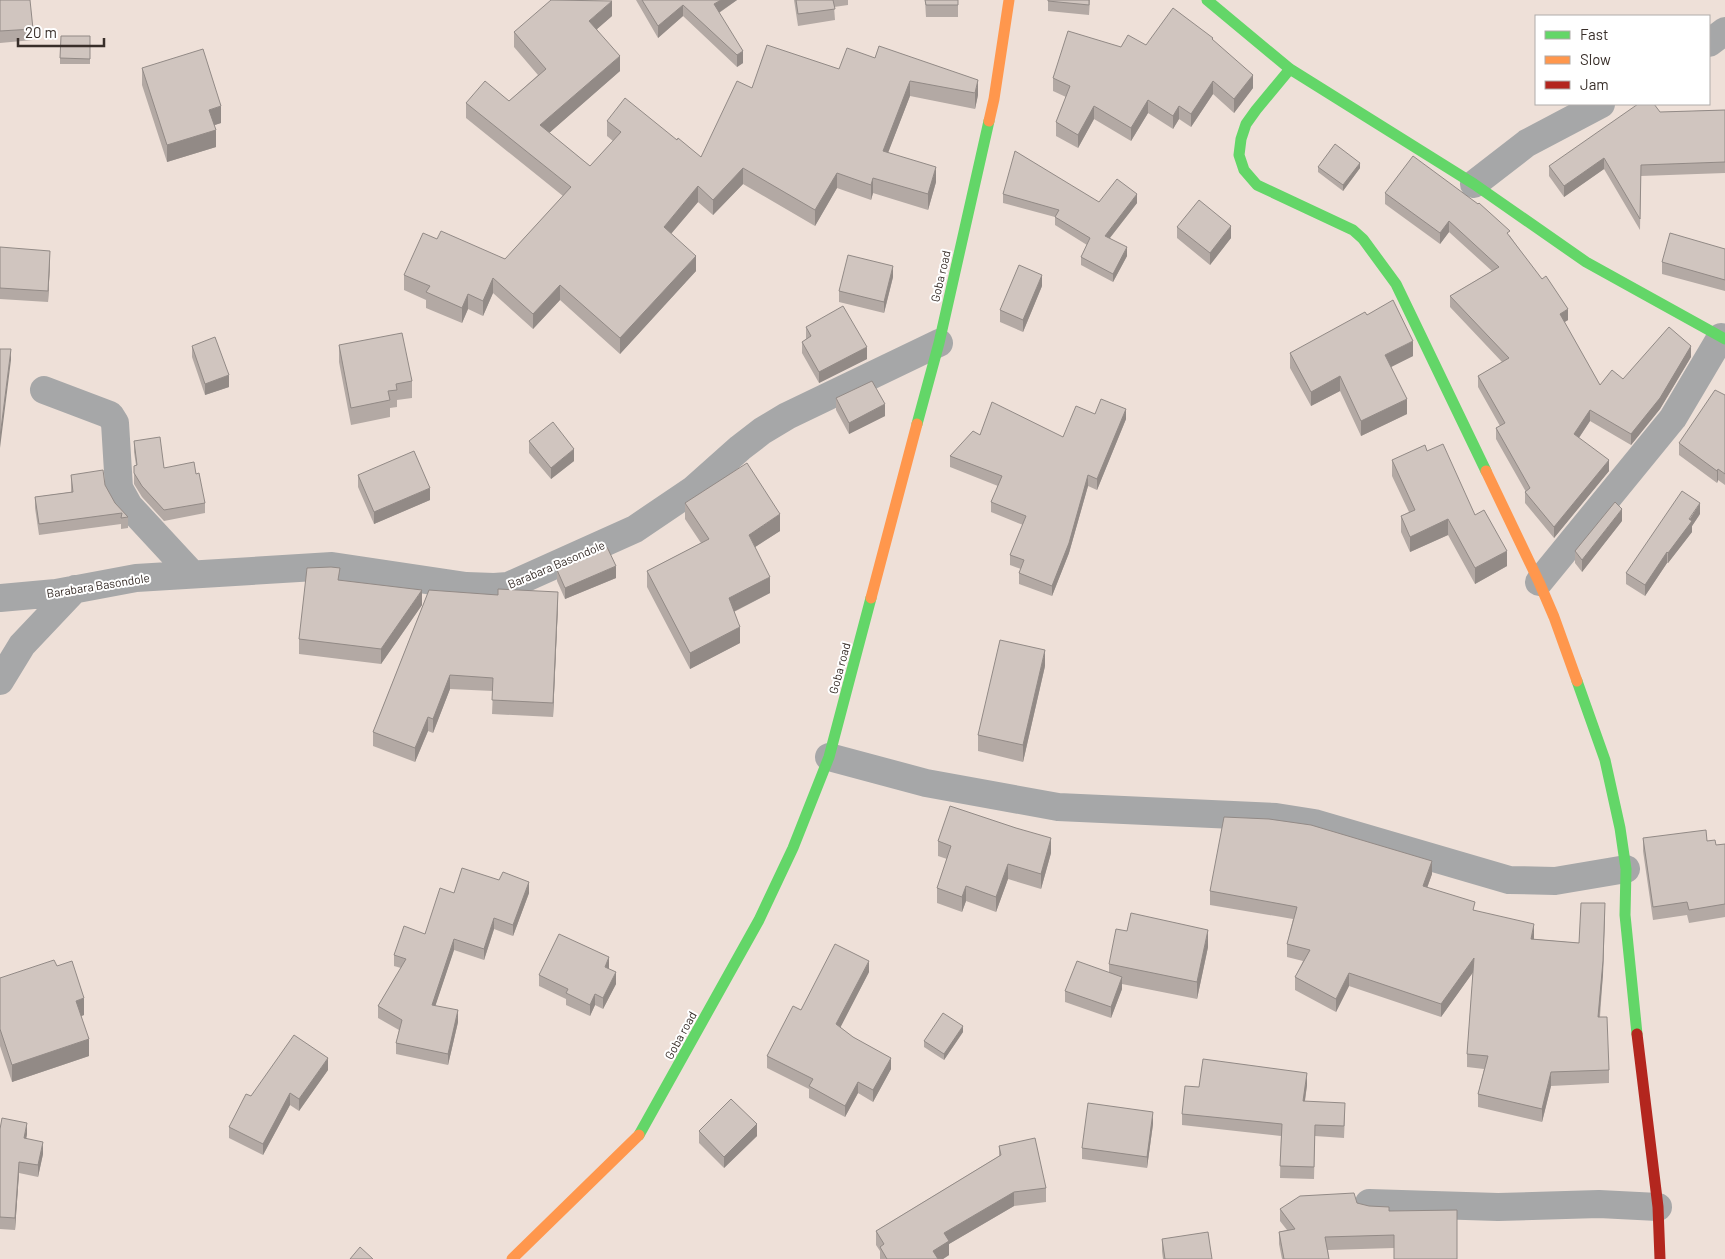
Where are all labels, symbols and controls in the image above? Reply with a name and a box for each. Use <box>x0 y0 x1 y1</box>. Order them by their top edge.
scale bar <box>18 15 104 47</box>
legend <box>1535 15 1710 105</box>
text: 20 m <box>25 23 57 41</box>
text: Fast <box>1580 25 1608 43</box>
text: Slow <box>1580 50 1611 68</box>
text: Jam <box>1580 75 1609 93</box>
street label: Goba road <box>927 249 953 303</box>
street label: Barabara Basondole <box>505 537 607 591</box>
street label: Barabara Basondole <box>45 570 151 600</box>
street label: Goba road <box>825 641 853 695</box>
street label: Goba road <box>661 1009 699 1061</box>

